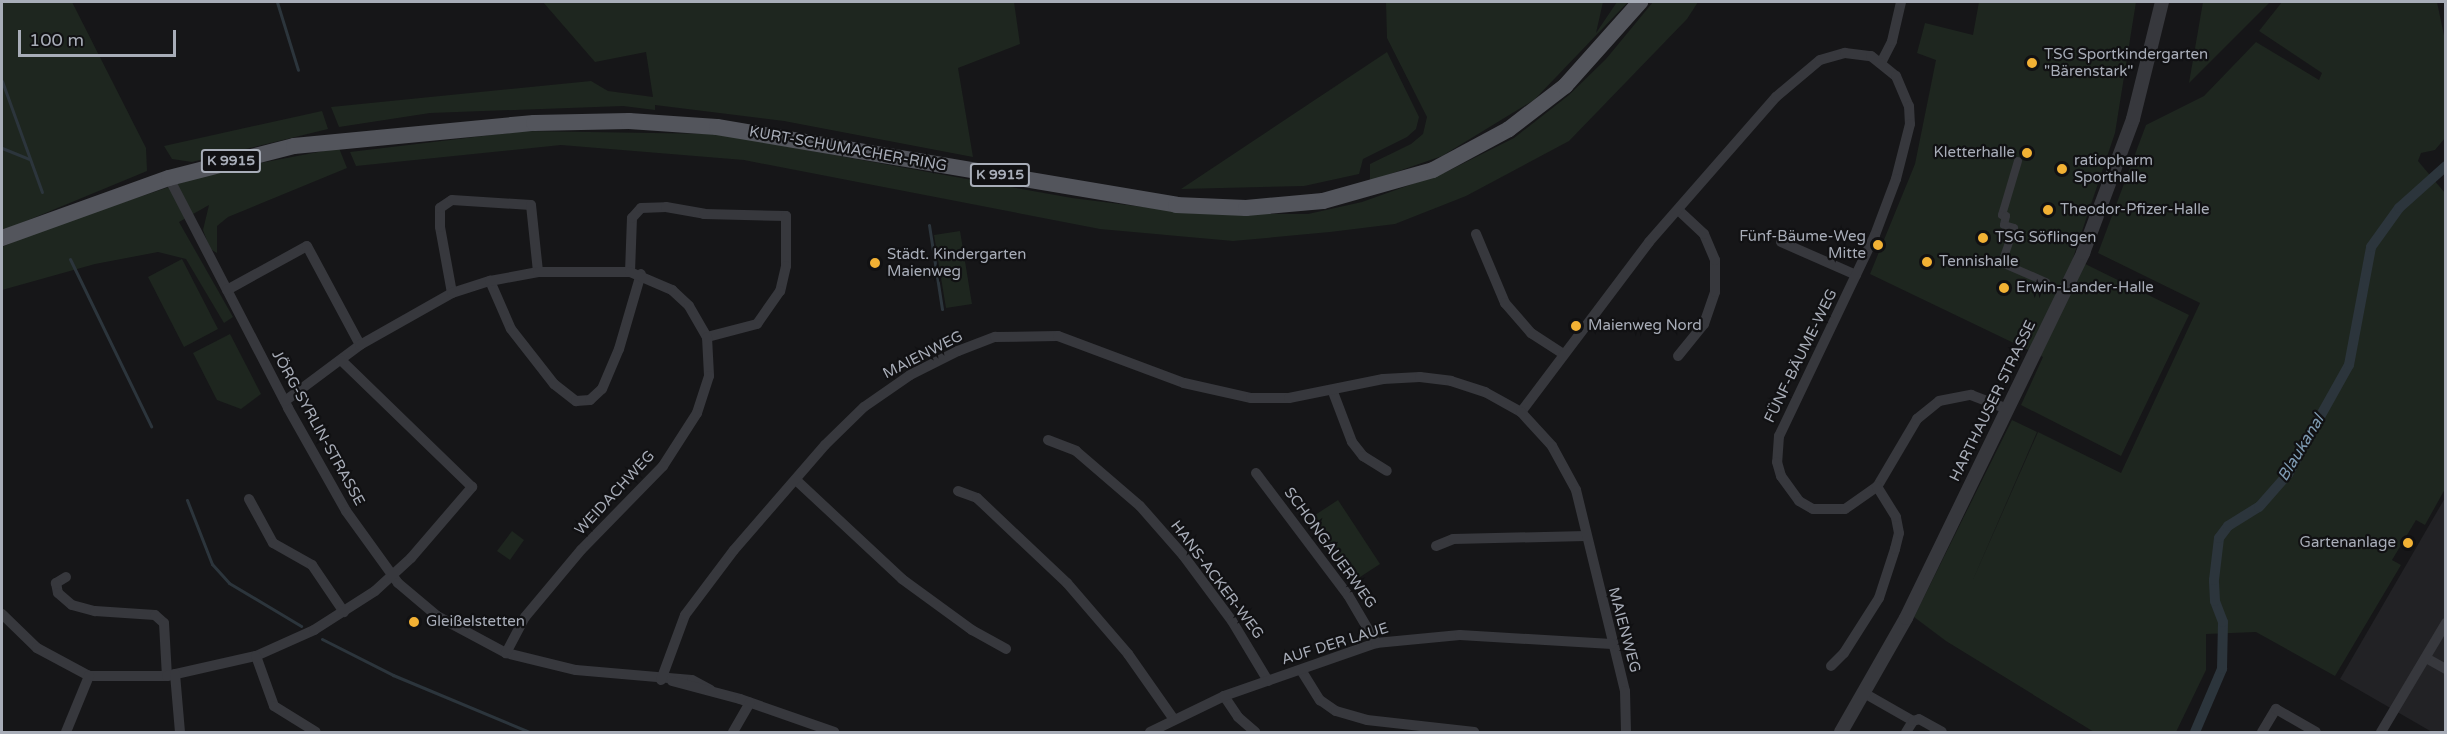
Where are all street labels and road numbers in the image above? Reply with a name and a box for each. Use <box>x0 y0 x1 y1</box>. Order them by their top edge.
street label: KURT-SCHUMACHER-RING <box>748 123 948 175</box>
road number: K 9915 <box>200 150 262 172</box>
road number: K 9915 <box>968 164 1032 186</box>
street label: FÜNF-BÄUME-WEG <box>1761 286 1841 426</box>
street label: HARTHAUSER STRASSE <box>1946 317 2040 485</box>
street label: MAIENWEG <box>880 327 966 383</box>
street label: JÖRG-SYRLIN-STRASSE <box>268 347 368 509</box>
street label: WEIDACHWEG <box>571 447 659 539</box>
street label: SCHONGAUERWEG <box>1280 484 1380 612</box>
street label: HANS-ACKER-WEG <box>1167 517 1267 643</box>
street label: MAIENWEG <box>1604 585 1644 675</box>
street label: AUF DER LAUE <box>1279 619 1391 669</box>

